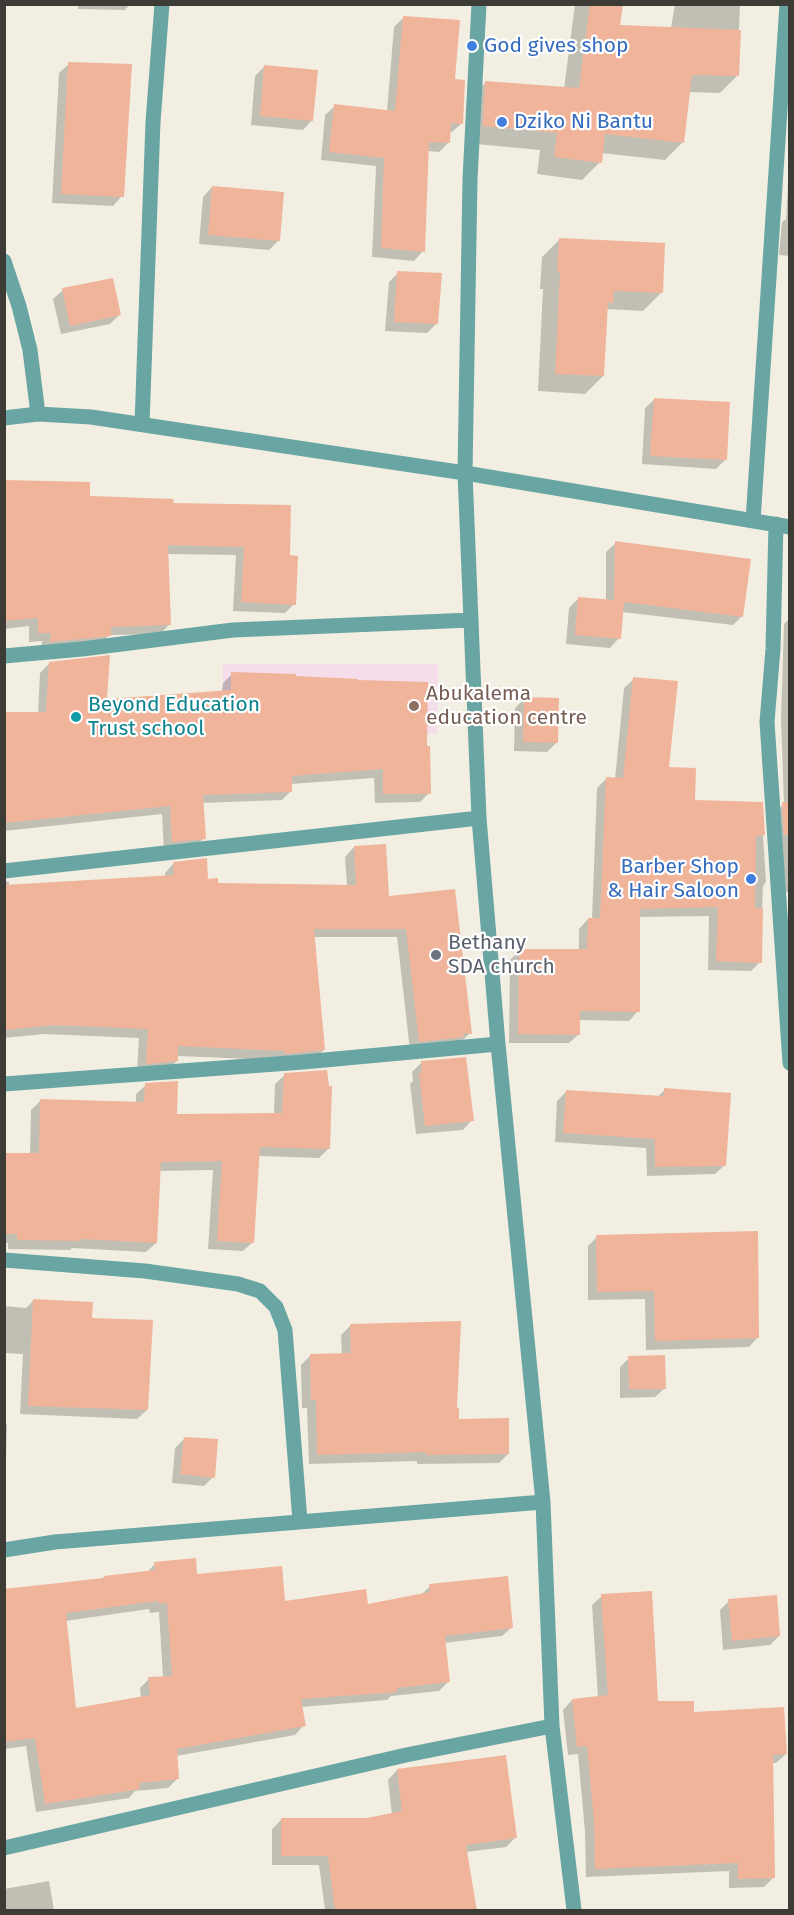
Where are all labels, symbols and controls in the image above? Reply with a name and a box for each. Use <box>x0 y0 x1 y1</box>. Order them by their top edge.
place label: God gives shop <box>484 33 628 59</box>
marker: God gives shop <box>465 39 479 53</box>
place label: Dziko Ni Bantu <box>514 109 653 135</box>
marker: Dziko Ni Bantu <box>495 115 509 129</box>
place label: Abukalema education centre <box>426 681 587 731</box>
place label: Beyond Education Trust school <box>88 692 260 742</box>
marker: Abukalema education centre <box>407 699 421 713</box>
marker: Beyond Education Trust school <box>69 710 83 724</box>
place label: Barber Shop & Hair Saloon <box>607 854 739 904</box>
marker: Barber Shop & Hair Saloon <box>744 872 758 886</box>
place label: Bethany SDA church <box>448 930 555 980</box>
marker: Bethany SDA church <box>429 948 443 962</box>

